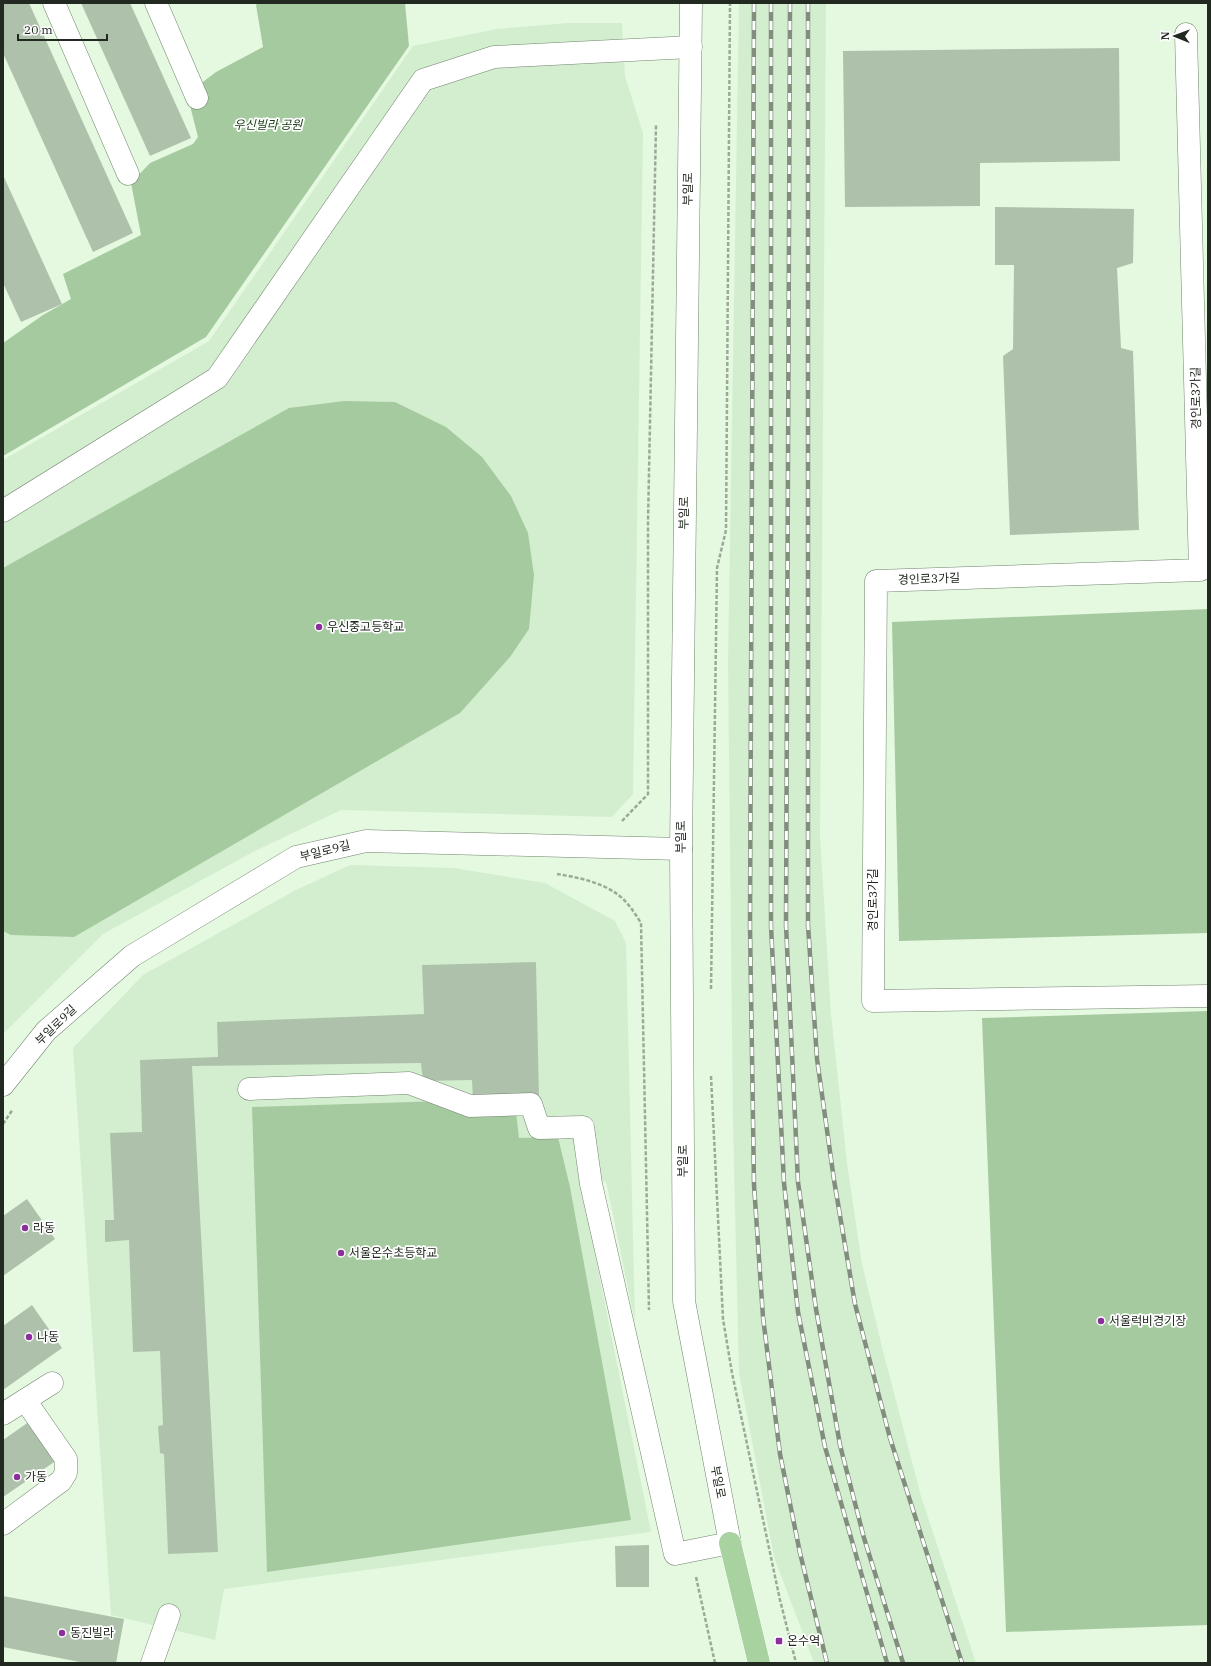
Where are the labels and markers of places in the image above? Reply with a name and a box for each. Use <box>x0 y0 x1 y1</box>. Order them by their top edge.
place label: 우신중고등학교 <box>327 619 404 634</box>
marker: 우신중고등학교 <box>314 622 324 632</box>
place label: 라동 <box>33 1220 55 1235</box>
marker: 라동 <box>20 1223 30 1233</box>
place label: 서울온수초등학교 <box>349 1245 437 1260</box>
marker: 서울온수초등학교 <box>336 1248 346 1258</box>
place label: 서울럭비경기장 <box>1109 1313 1186 1328</box>
marker: 서울럭비경기장 <box>1096 1316 1106 1326</box>
place label: 나동 <box>37 1329 59 1344</box>
marker: 나동 <box>24 1332 34 1342</box>
place label: 가동 <box>25 1469 47 1484</box>
marker: 가동 <box>12 1472 22 1482</box>
place label: 동진빌라 <box>70 1625 114 1640</box>
marker: 동진빌라 <box>57 1628 67 1638</box>
place label: 온수역 <box>787 1633 820 1648</box>
marker: 온수역 <box>774 1636 784 1646</box>

